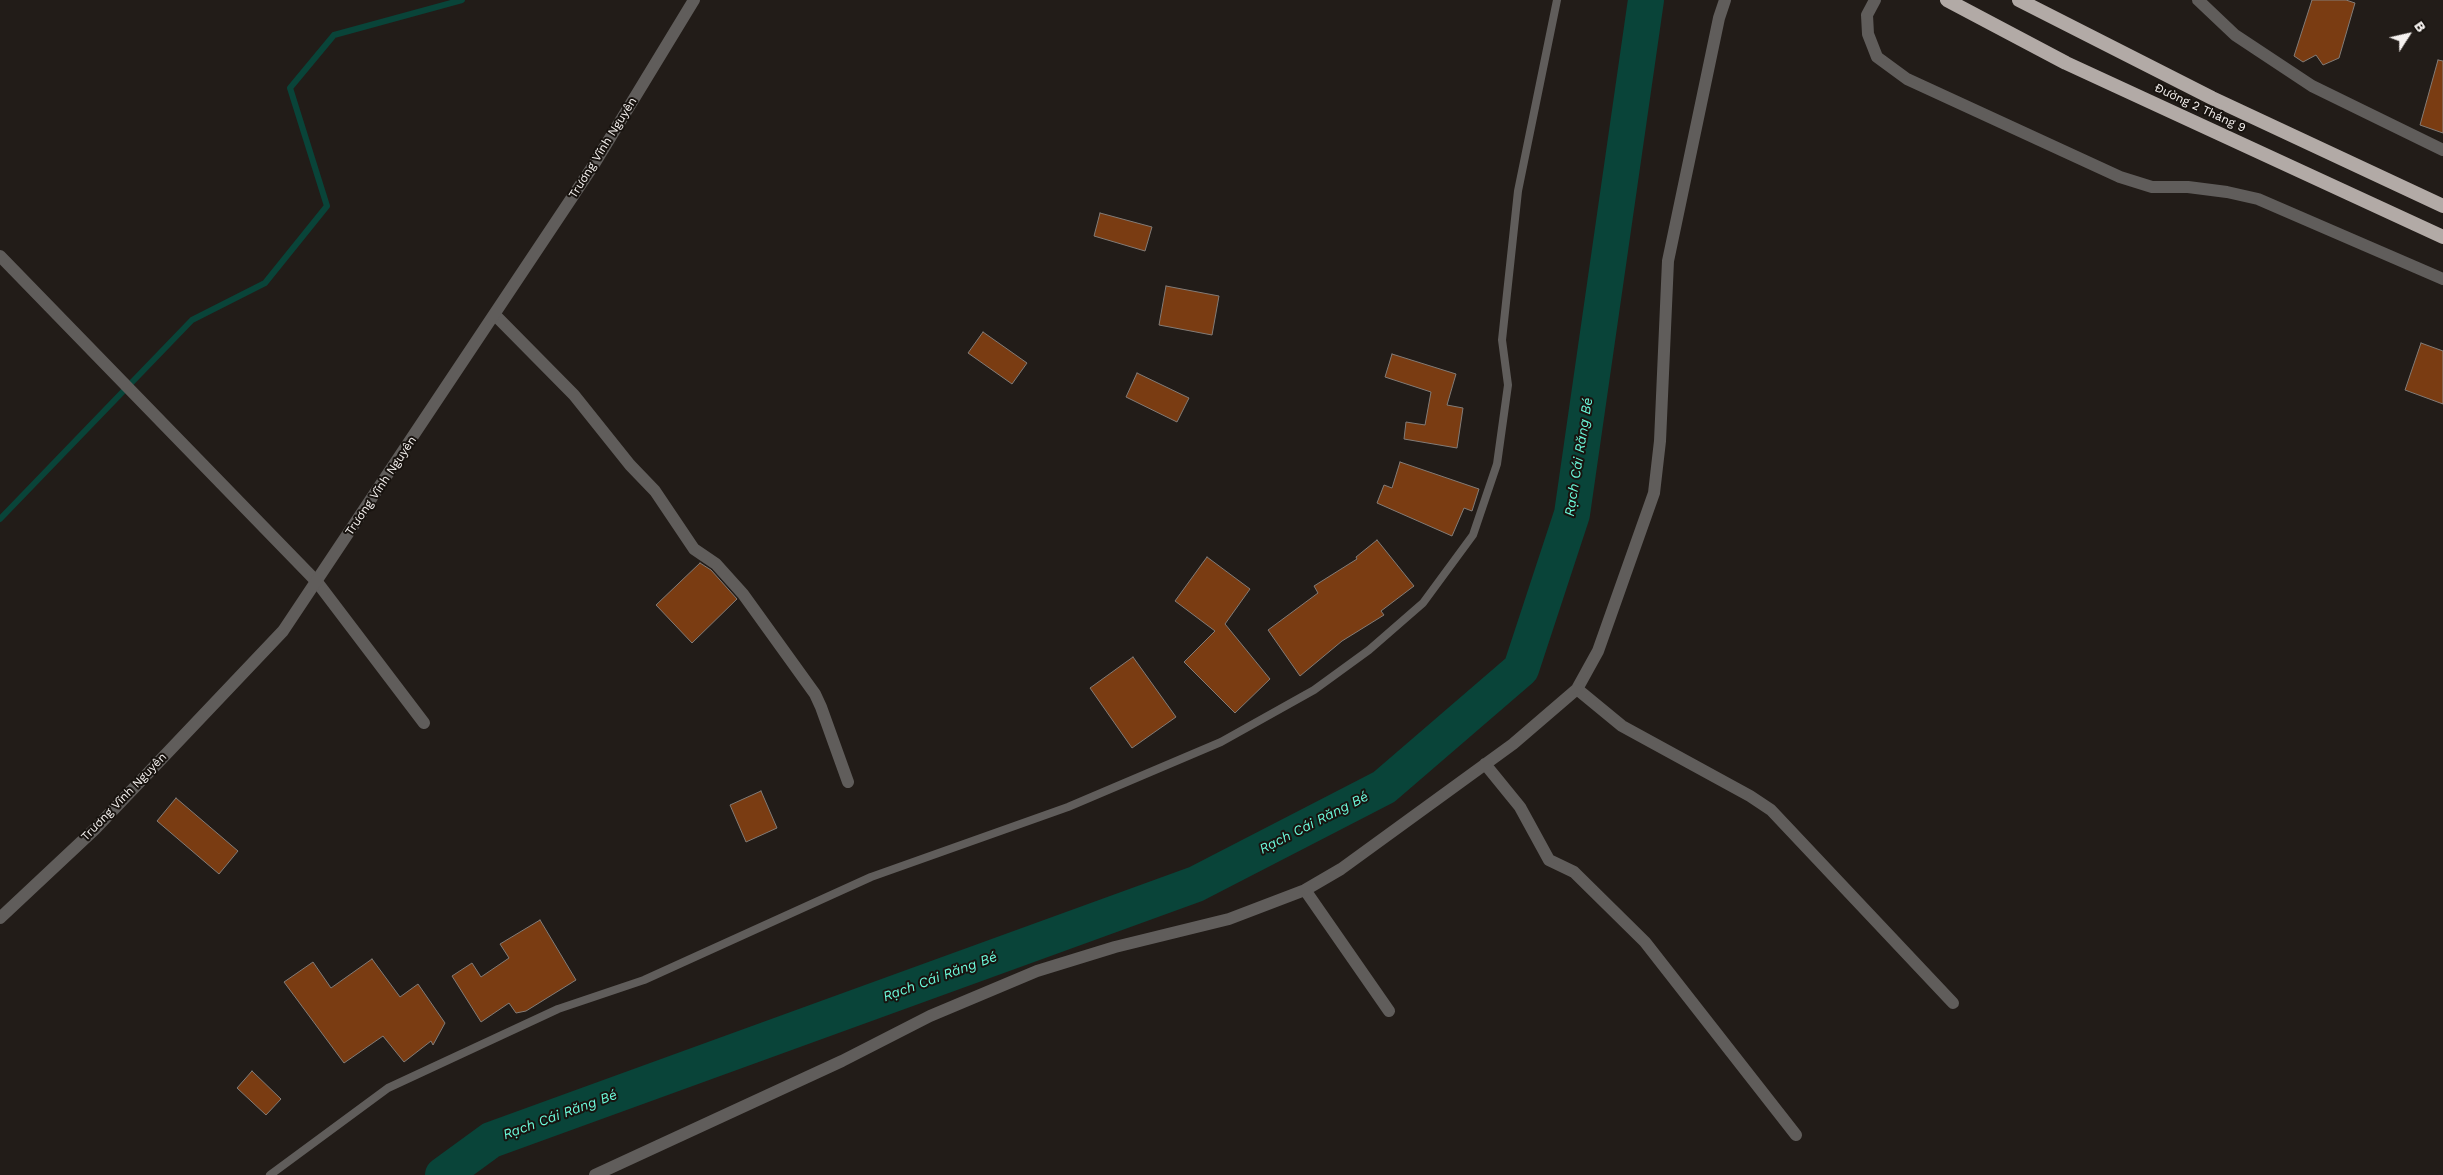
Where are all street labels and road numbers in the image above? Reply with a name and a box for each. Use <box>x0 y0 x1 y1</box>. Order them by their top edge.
street label: Đường 2 Tháng 9 <box>2152 81 2248 135</box>
street label: Trương Vĩnh Nguyên <box>566 95 640 201</box>
street label: Trương Vĩnh Nguyên <box>342 434 420 538</box>
street label: Trương Vĩnh Nguyên <box>78 750 170 844</box>

